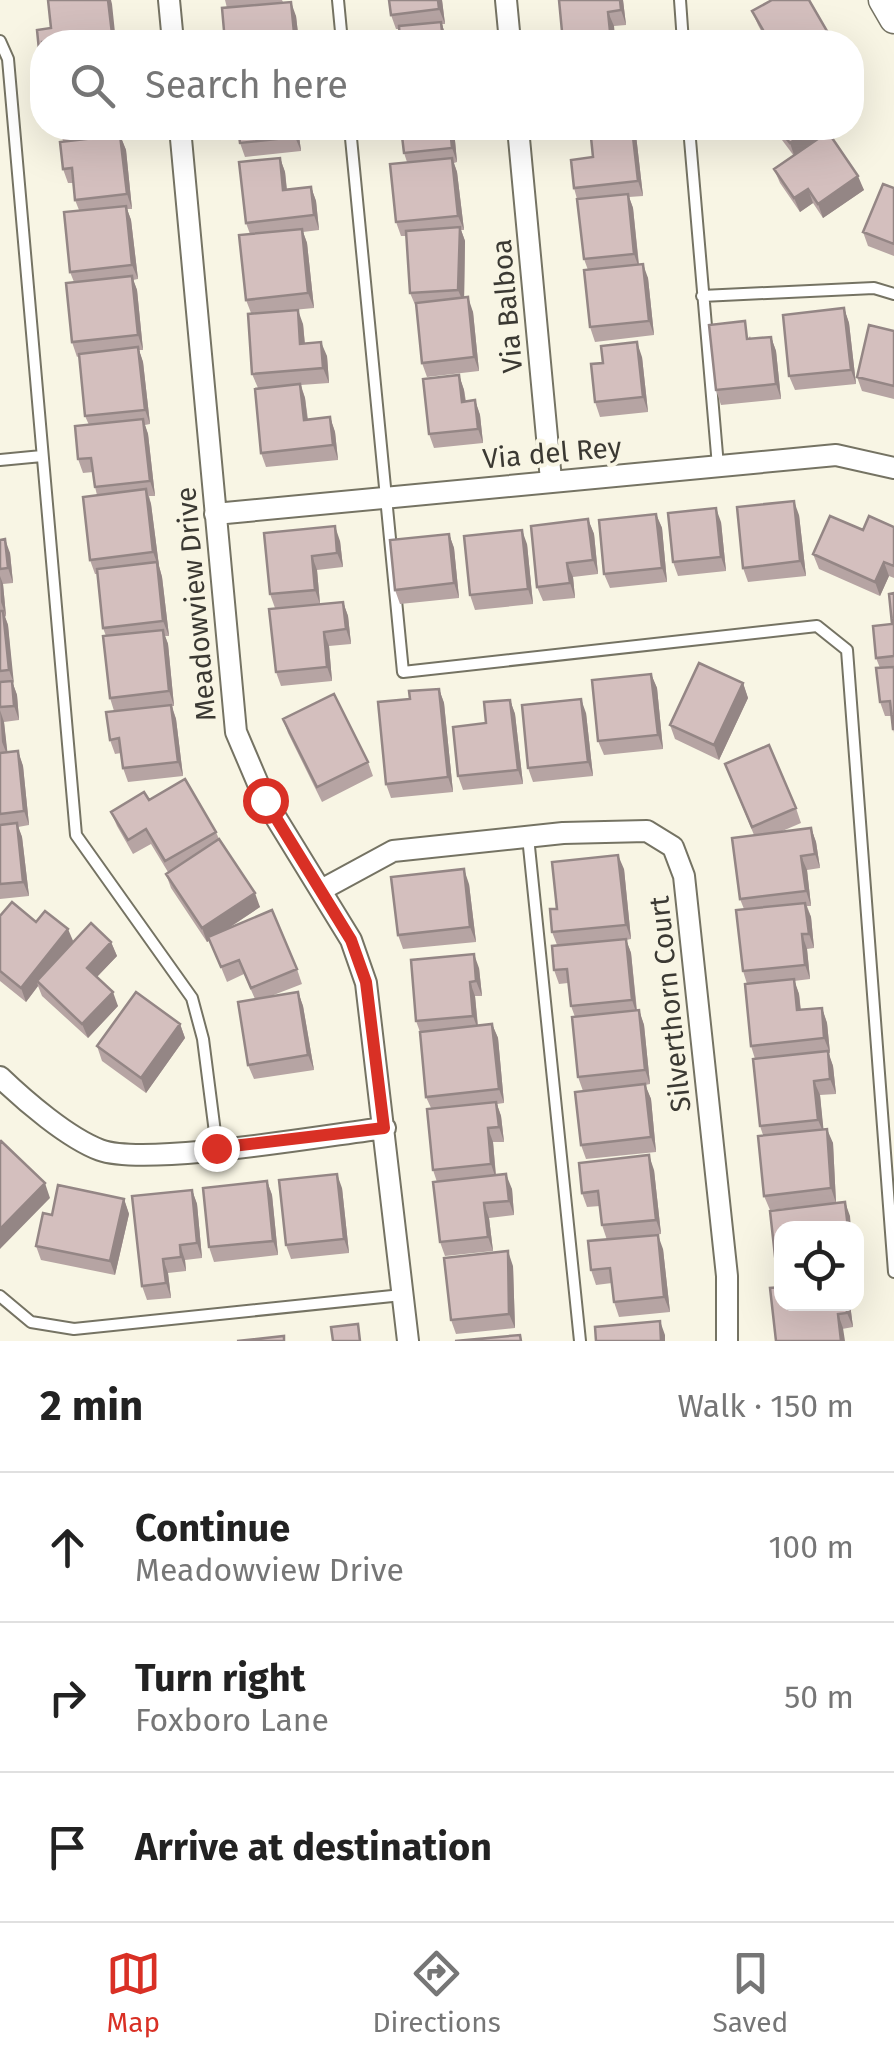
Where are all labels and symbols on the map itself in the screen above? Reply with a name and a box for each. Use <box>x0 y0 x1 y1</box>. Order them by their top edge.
street label: Via Balboa <box>485 238 529 374</box>
street label: Via del Rey <box>481 430 623 476</box>
street label: Meadowview Drive <box>169 485 223 723</box>
route start <box>243 778 289 824</box>
street label: Silverthorn Court <box>642 893 698 1114</box>
route end <box>194 1126 240 1172</box>

